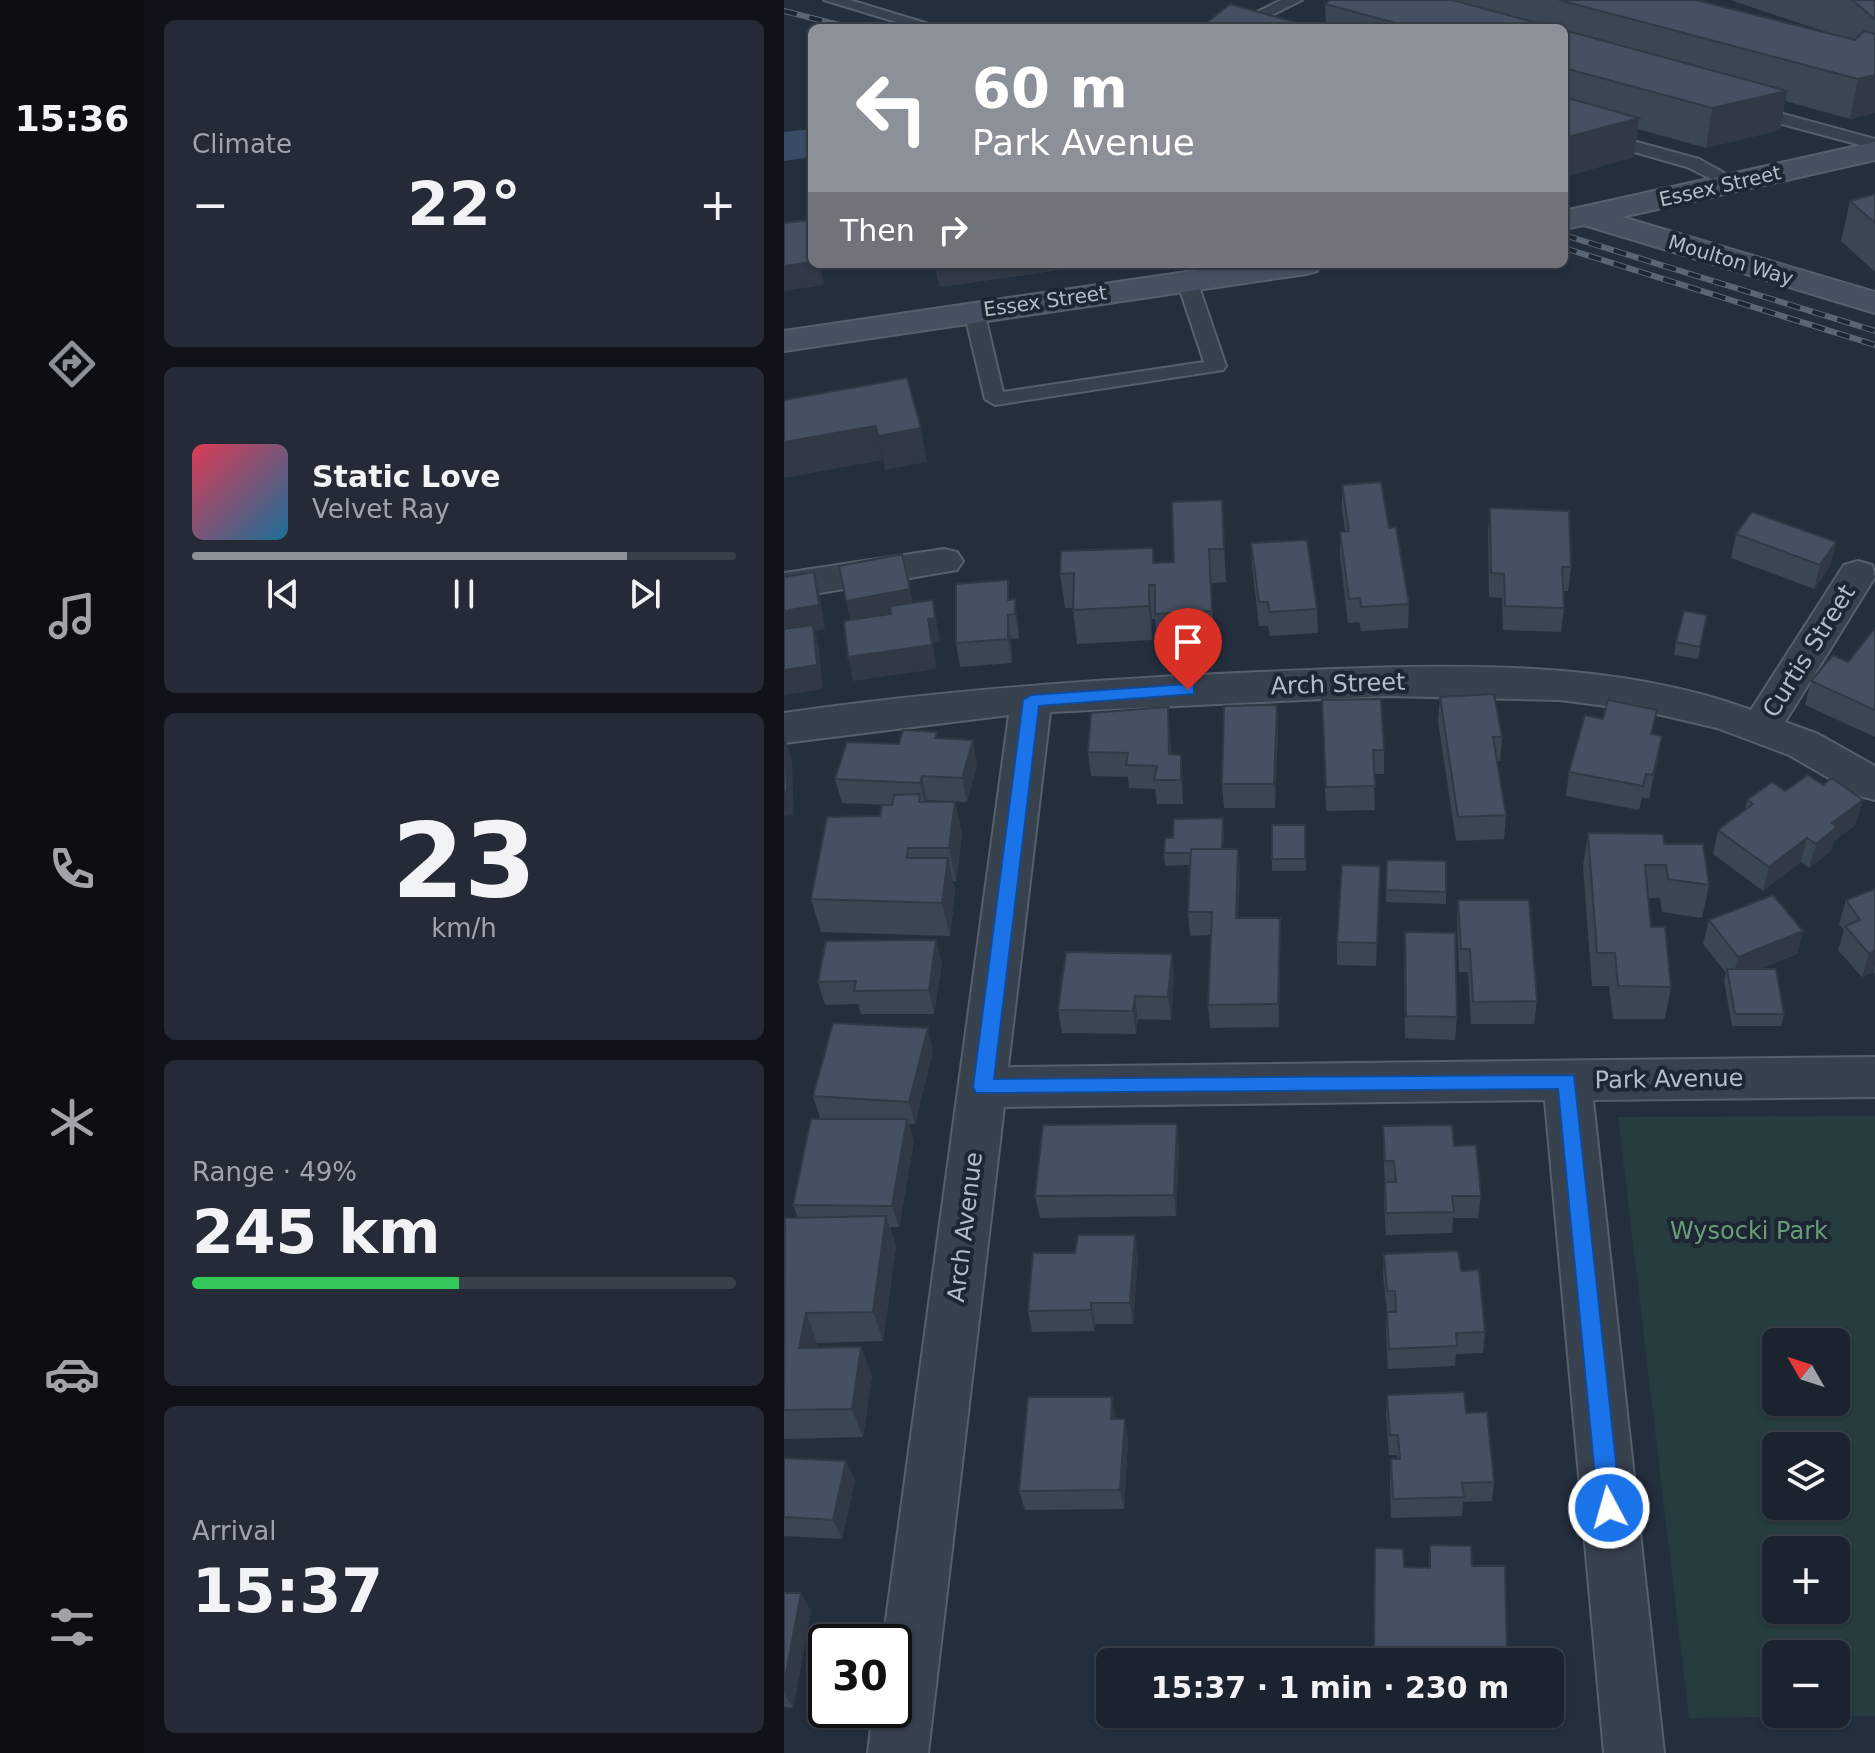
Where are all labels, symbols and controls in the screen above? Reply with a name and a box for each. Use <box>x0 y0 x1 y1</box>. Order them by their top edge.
text: 60 m <box>972 55 1128 120</box>
icon: left <box>840 56 944 160</box>
text: 15:36 <box>15 98 129 139</box>
text: Park Avenue <box>972 122 1195 163</box>
text: Climate <box>192 129 292 159</box>
street label: Essex Street <box>1657 160 1783 212</box>
text: 22° <box>407 169 521 239</box>
text: − <box>192 179 229 230</box>
text: + <box>699 179 736 230</box>
icon: right <box>931 208 975 252</box>
text: Then <box>840 213 915 248</box>
street label: Moulton Way <box>1666 230 1797 290</box>
street label: Essex Street <box>982 280 1108 322</box>
icon: directions <box>44 336 100 392</box>
text: Static Love <box>312 459 501 494</box>
text: Velvet Ray <box>312 494 450 524</box>
icon: previous <box>261 572 305 616</box>
icon: pause <box>442 572 486 616</box>
icon: next <box>623 572 667 616</box>
street label: Curtis Street <box>1757 580 1861 722</box>
icon: music <box>44 588 100 644</box>
pin <box>1154 608 1222 690</box>
icon: arrive <box>1166 620 1210 664</box>
street label: Arch Street <box>1270 668 1406 700</box>
text: 23 <box>392 800 536 922</box>
icon: phone <box>44 841 100 897</box>
text: km/h <box>431 913 497 943</box>
street label: Park Avenue <box>1594 1064 1744 1094</box>
icon: climate <box>44 1094 100 1150</box>
street label: Arch Avenue <box>942 1150 988 1304</box>
text: Range · 49% <box>192 1157 357 1187</box>
text: 245 km <box>192 1197 441 1267</box>
park label: Wysocki Park <box>1670 1217 1828 1245</box>
north arrow <box>1762 1328 1850 1416</box>
map controls <box>1762 1328 1850 1728</box>
icon: car <box>44 1346 100 1402</box>
button: layers <box>1762 1432 1850 1520</box>
position arrow <box>1567 1466 1651 1550</box>
text: Arrival <box>192 1516 276 1546</box>
button: + <box>1762 1536 1850 1624</box>
text: 15:37 <box>192 1556 383 1626</box>
icon: filters <box>44 1599 100 1655</box>
speed limit sign: 30 <box>808 1624 912 1728</box>
button: − <box>1762 1640 1850 1728</box>
text: 15:37 · 1 min · 230 m <box>1151 1670 1509 1705</box>

